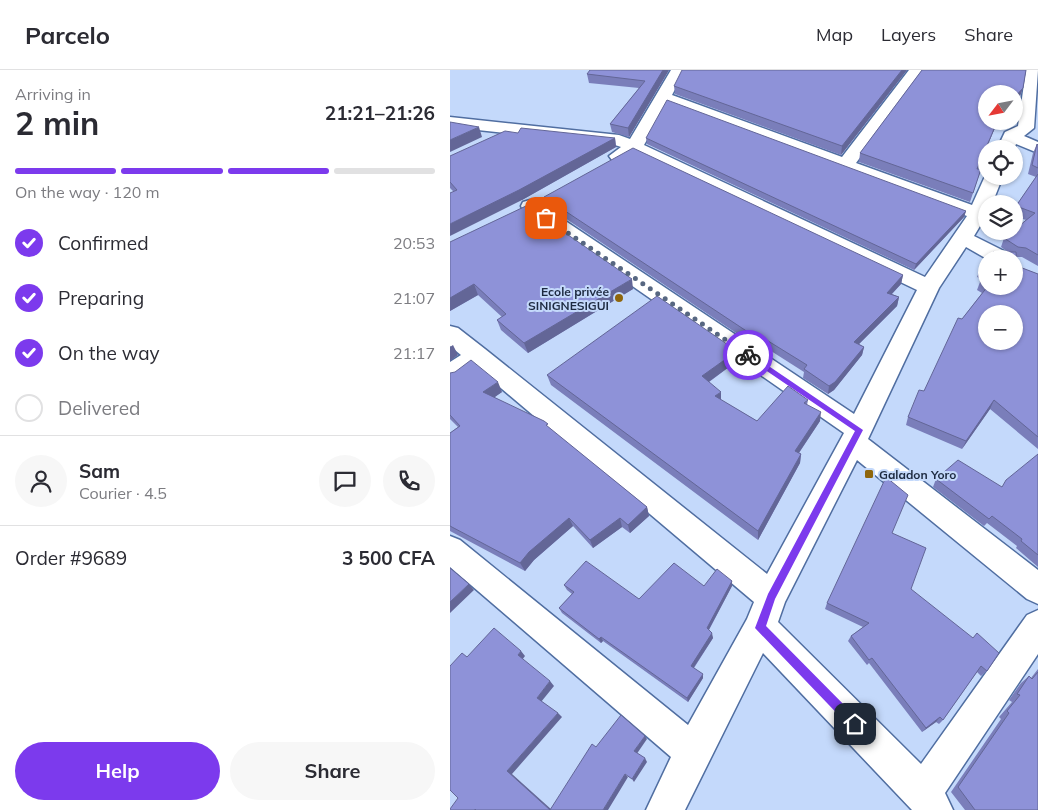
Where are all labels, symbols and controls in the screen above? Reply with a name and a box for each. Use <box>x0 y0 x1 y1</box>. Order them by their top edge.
text: Parcelo <box>25 20 110 50</box>
text: Map <box>816 23 853 46</box>
text: Layers <box>881 23 936 46</box>
text: Share <box>964 23 1013 46</box>
text: Arriving in <box>15 84 91 104</box>
north arrow <box>978 85 1022 130</box>
map controls <box>978 85 1023 350</box>
text: 21:21–21:26 <box>325 101 435 125</box>
text: 2 min <box>15 103 99 143</box>
button: locate <box>978 140 1023 185</box>
text: On the way · 120 m <box>15 182 160 202</box>
button: layers <box>978 195 1023 240</box>
pin <box>525 197 567 239</box>
icon: bag <box>532 204 560 232</box>
icon: check <box>15 229 43 257</box>
text: Confirmed <box>58 231 149 255</box>
text: 20:53 <box>393 233 435 253</box>
button: + <box>978 250 1023 295</box>
icon: check <box>15 284 43 312</box>
place label: Ecole privée SINIGNESIGUI <box>528 284 609 313</box>
text: Preparing <box>58 286 144 310</box>
text: 21:07 <box>393 288 435 308</box>
marker: Ecole privée SINIGNESIGUI <box>613 292 625 304</box>
button: − <box>978 305 1023 350</box>
courier <box>723 330 773 380</box>
icon: check <box>15 339 43 367</box>
text: On the way <box>58 341 160 365</box>
icon: bike <box>734 341 762 369</box>
text: 21:17 <box>393 343 435 363</box>
text: Delivered <box>58 396 140 420</box>
button: person <box>15 455 67 507</box>
button: chat <box>319 455 371 507</box>
button: phone <box>383 455 435 507</box>
text: Sam <box>79 459 120 483</box>
place label: Galadon Yoro <box>879 467 956 482</box>
marker: Galadon Yoro <box>863 468 875 480</box>
text: Courier · 4.5 <box>79 483 167 503</box>
text: Order #9689 <box>15 546 127 570</box>
text: 3 500 CFA <box>342 546 435 570</box>
pin <box>834 703 876 745</box>
icon: home <box>841 710 869 738</box>
button: Help <box>15 742 220 800</box>
button: Share <box>230 742 435 800</box>

